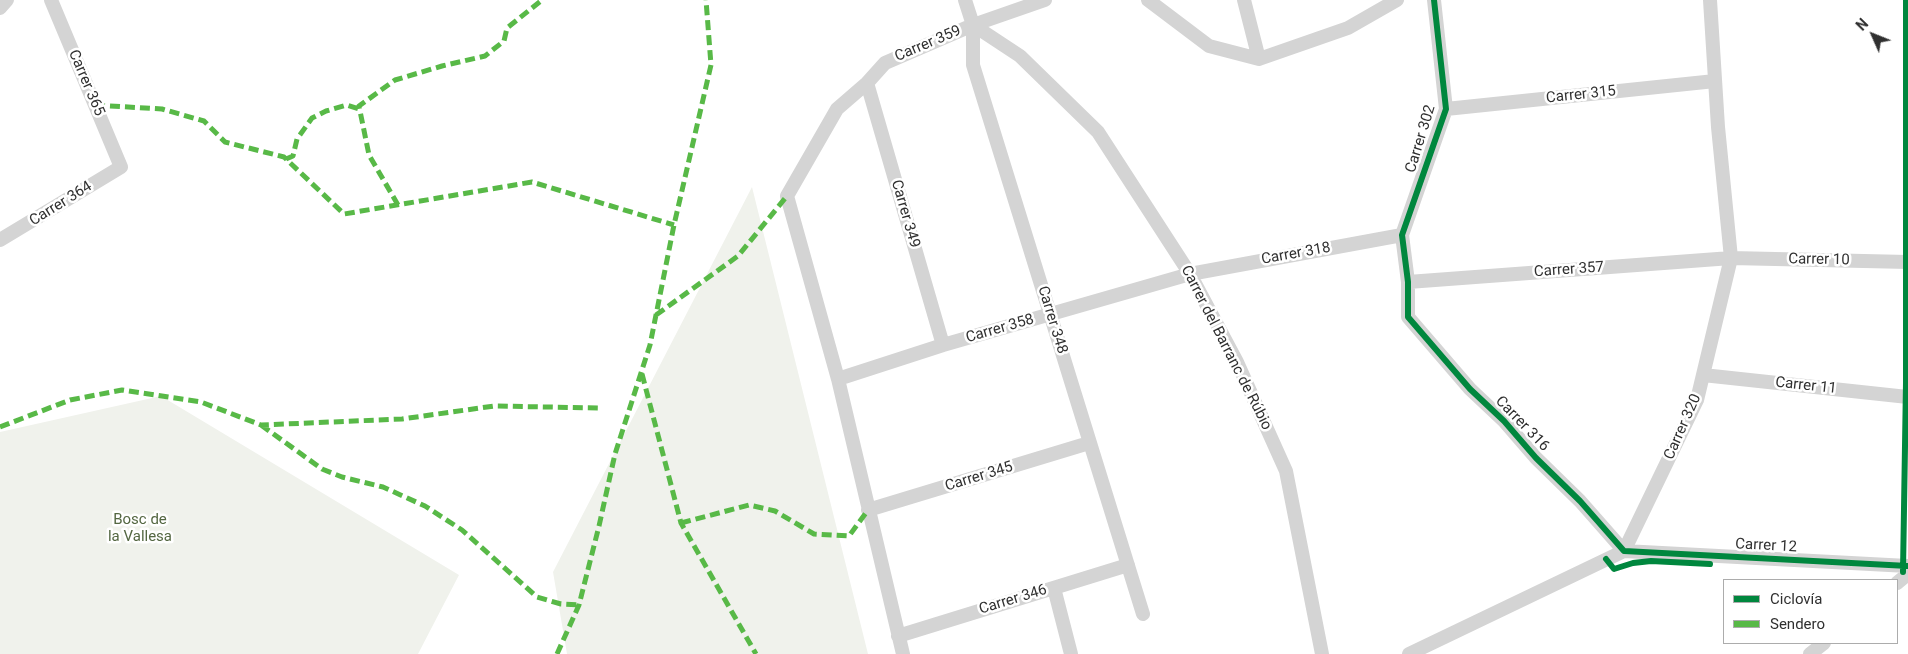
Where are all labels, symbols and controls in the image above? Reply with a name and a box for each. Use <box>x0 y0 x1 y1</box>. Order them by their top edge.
north arrow <box>1848 10 1898 60</box>
text: N <box>1853 15 1871 34</box>
street label: Carrer 359 <box>892 22 964 66</box>
street label: Carrer 365 <box>64 47 108 119</box>
street label: Carrer 315 <box>1545 82 1617 108</box>
street label: Carrer 302 <box>1402 103 1440 175</box>
street label: Carrer 364 <box>27 178 95 230</box>
street label: Carrer 349 <box>887 178 923 250</box>
street label: Carrer 318 <box>1260 239 1332 269</box>
street label: Carrer 10 <box>1788 250 1850 270</box>
street label: Carrer 357 <box>1533 259 1605 281</box>
street label: Carrer del Barranc de Rúbio <box>1177 263 1275 433</box>
street label: Carrer 348 <box>1033 284 1071 356</box>
street label: Carrer 358 <box>964 311 1036 347</box>
street label: Carrer 11 <box>1774 374 1838 398</box>
street label: Carrer 320 <box>1661 391 1705 463</box>
street label: Carrer 316 <box>1491 393 1553 455</box>
street label: Carrer 345 <box>943 458 1015 496</box>
park label: Bosc de la Vallesa <box>108 511 172 546</box>
street label: Carrer 12 <box>1735 535 1797 557</box>
legend <box>1723 579 1898 644</box>
street label: Carrer 346 <box>977 581 1049 619</box>
text: Ciclovía <box>1770 590 1823 608</box>
text: Sendero <box>1770 615 1825 633</box>

